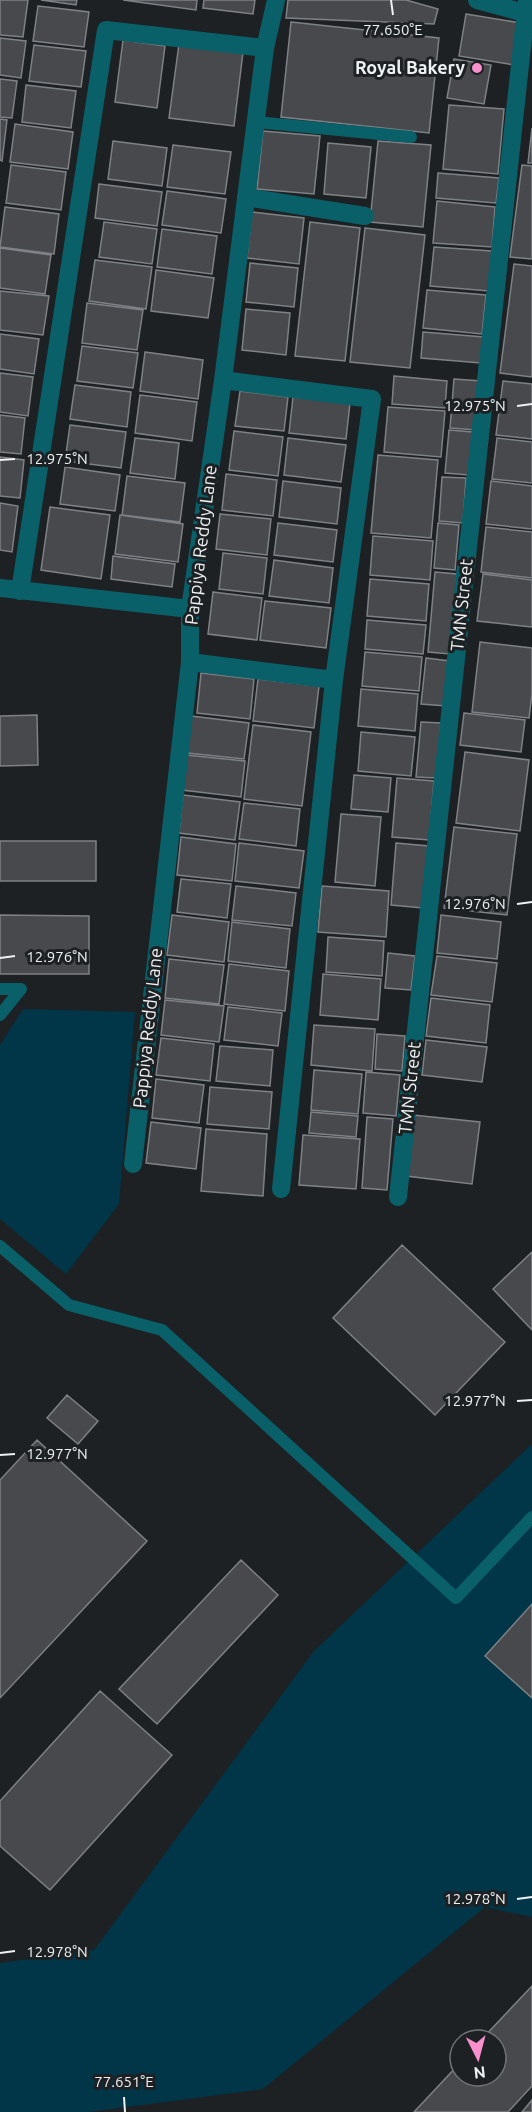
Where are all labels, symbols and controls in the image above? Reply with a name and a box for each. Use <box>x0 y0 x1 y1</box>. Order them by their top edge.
text: 77.650°E <box>363 21 423 38</box>
place label: Royal Bakery <box>355 57 465 77</box>
marker: Royal Bakery <box>470 61 484 75</box>
text: 12.975°N <box>444 397 506 414</box>
text: 12.975°N <box>26 450 88 467</box>
street label: Pappiya Reddy Lane <box>180 464 220 626</box>
street label: TMN Street <box>446 558 476 652</box>
text: 12.976°N <box>444 895 506 912</box>
street label: Pappiya Reddy Lane <box>129 947 165 1109</box>
text: 12.976°N <box>26 948 88 965</box>
street label: TMN Street <box>394 1041 424 1135</box>
text: 12.977°N <box>444 1392 506 1409</box>
text: 12.977°N <box>26 1445 88 1462</box>
text: 12.978°N <box>444 1890 506 1907</box>
text: 12.978°N <box>26 1943 88 1960</box>
north arrow <box>448 2028 508 2088</box>
text: N <box>473 2063 486 2082</box>
text: 77.651°E <box>94 2073 154 2090</box>

